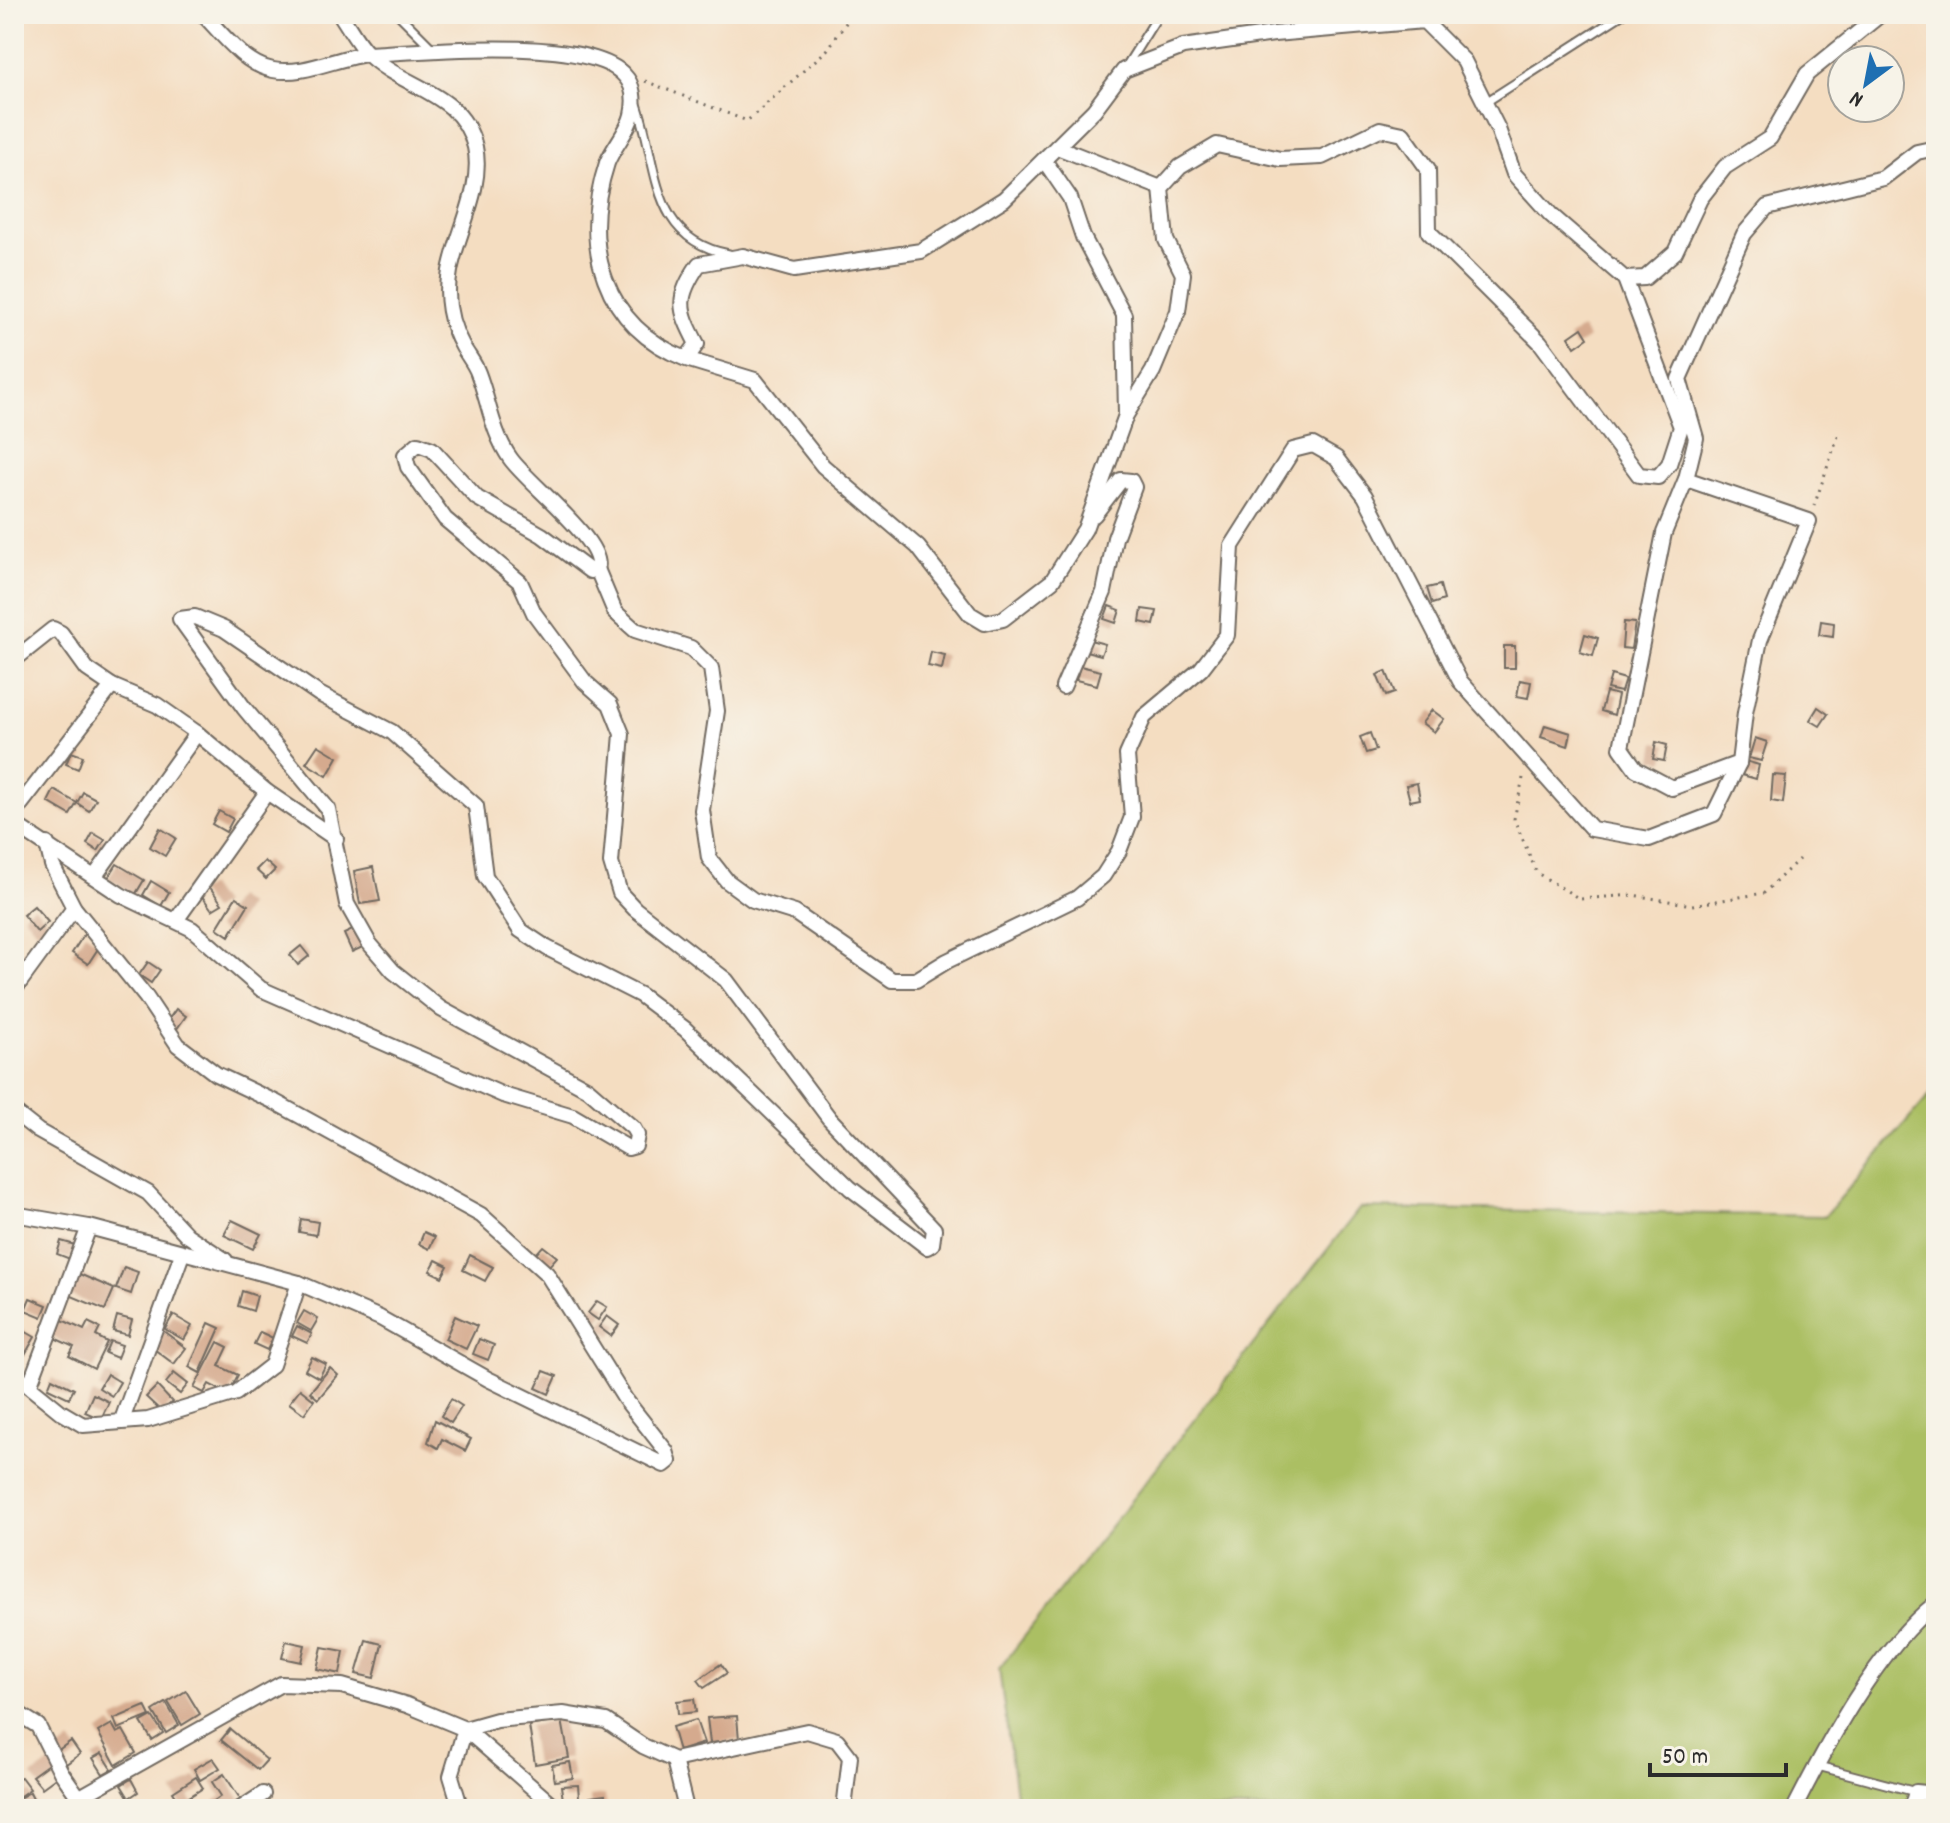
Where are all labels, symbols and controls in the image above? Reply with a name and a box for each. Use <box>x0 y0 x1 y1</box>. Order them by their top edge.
north arrow <box>1826 44 1906 124</box>
text: N <box>1844 82 1870 114</box>
scale bar <box>1650 1727 1786 1777</box>
text: 50 m <box>1662 1741 1708 1775</box>

